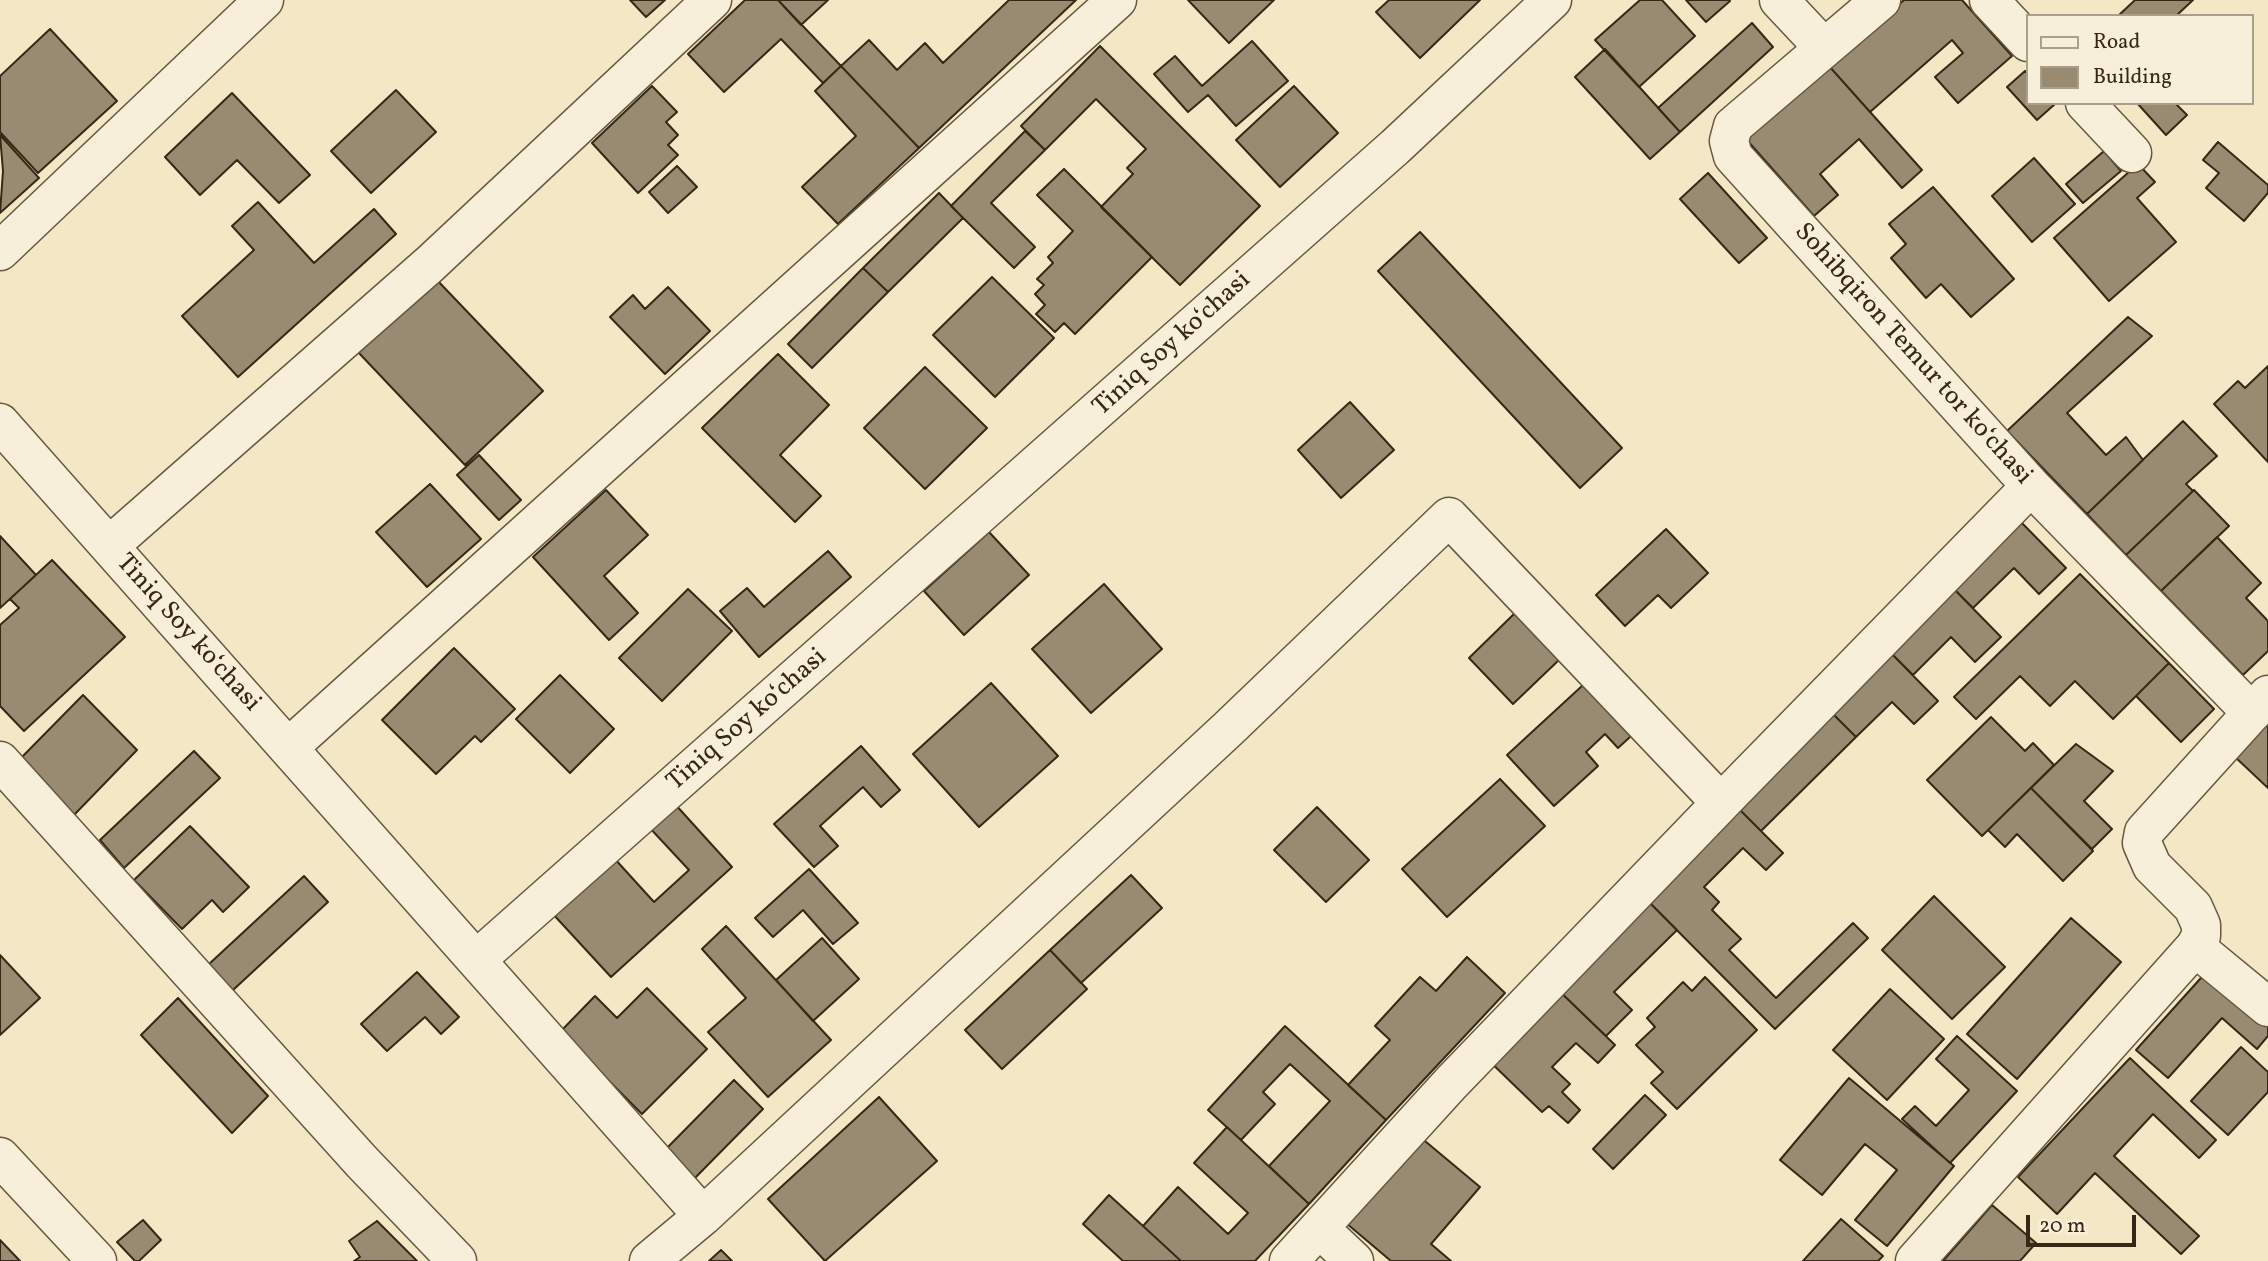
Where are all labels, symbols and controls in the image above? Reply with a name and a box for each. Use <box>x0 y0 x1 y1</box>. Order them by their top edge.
legend <box>2026 14 2254 105</box>
text: Road <box>2093 28 2140 57</box>
text: Building <box>2093 63 2172 92</box>
street label: Sohibqiron Temur tor koʻchasi <box>1786 218 2038 492</box>
street label: Tiniq Soy koʻchasi <box>1088 266 1258 424</box>
street label: Tiniq Soy koʻchasi <box>108 549 266 719</box>
street label: Tiniq Soy koʻchasi <box>662 643 834 799</box>
scale bar <box>2030 1202 2140 1246</box>
text: 20 m <box>2039 1212 2085 1241</box>

